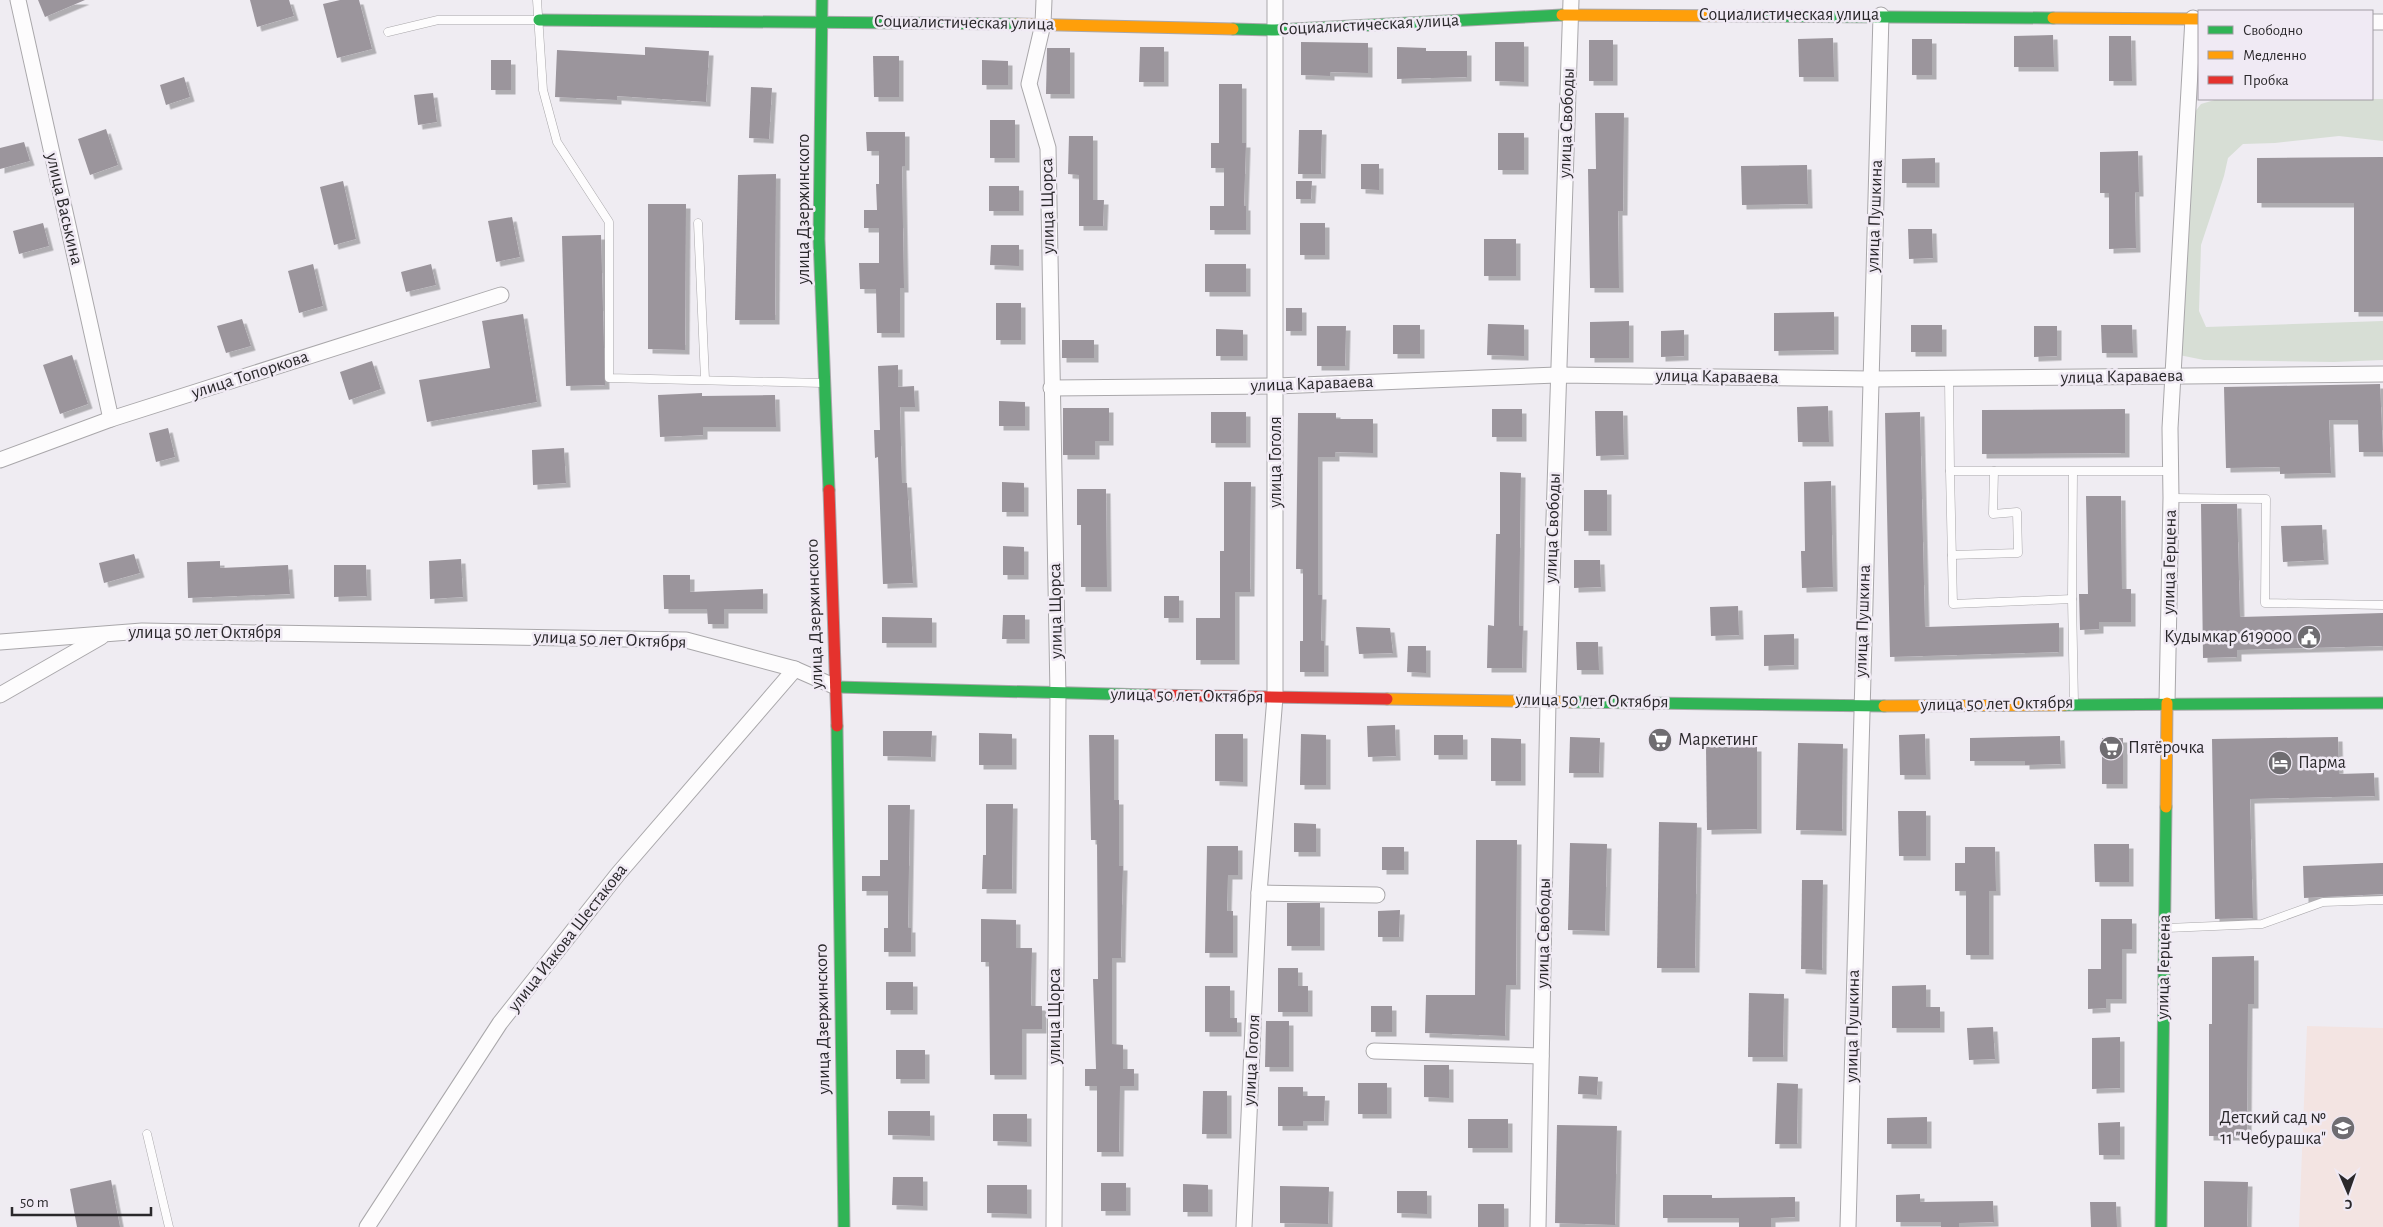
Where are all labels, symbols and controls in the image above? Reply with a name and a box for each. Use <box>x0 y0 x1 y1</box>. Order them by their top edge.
street label: Социалистическая улица <box>1699 6 1879 24</box>
legend <box>2198 10 2373 100</box>
street label: Социалистическая улица <box>1278 11 1460 39</box>
street label: Социалистическая улица <box>874 12 1054 34</box>
text: Свободно <box>2243 23 2303 38</box>
text: Медленно <box>2243 48 2307 63</box>
street label: улица Свободы <box>1555 68 1578 179</box>
text: Пробка <box>2243 73 2289 88</box>
street label: улица Дзержинского <box>795 134 813 285</box>
street label: улица Васькина <box>42 150 86 267</box>
street label: улица Щорса <box>1038 158 1058 255</box>
street label: улица Пушкина <box>1864 159 1886 274</box>
street label: улица Топоркова <box>188 348 311 403</box>
street label: улица Караваева <box>1654 367 1779 387</box>
street label: улица Караваева <box>2059 367 2184 387</box>
street label: улица Караваева <box>1249 373 1374 395</box>
street label: улица Гоголя <box>1267 416 1285 509</box>
street label: улица Свободы <box>1541 473 1564 584</box>
street label: улица Герцена <box>2160 509 2180 616</box>
street label: улица Дзержинского <box>803 538 827 691</box>
street label: улица Щорса <box>1046 563 1066 660</box>
street label: улица Пушкина <box>1852 564 1874 679</box>
street label: улица 50 лет Октября <box>128 623 281 642</box>
public building icon: Кудымкар 619000 <box>2296 624 2322 650</box>
street label: улица 50 лет Октября <box>532 627 687 652</box>
place label: Кудымкар 619000 <box>2164 628 2292 646</box>
street label: улица 50 лет Октября <box>1109 685 1264 706</box>
street label: улица 50 лет Октября <box>1514 690 1669 711</box>
street label: улица 50 лет Октября <box>1919 693 2074 714</box>
supermarket icon: Маркетинг <box>1647 727 1673 753</box>
place label: Маркетинг <box>1678 731 1758 749</box>
supermarket icon: Пятёрочка <box>2098 735 2124 761</box>
place label: Пятёрочка <box>2128 739 2205 757</box>
hotel icon: Парма <box>2267 750 2293 776</box>
place label: Парма <box>2298 754 2346 772</box>
street label: улица Иакова Шестакова <box>504 861 631 1016</box>
street label: улица Свободы <box>1533 878 1554 989</box>
street label: улица Герцена <box>2154 914 2174 1021</box>
street label: улица Дзержинского <box>813 944 833 1095</box>
street label: улица Щорса <box>1046 968 1064 1065</box>
street label: улица Пушкина <box>1843 969 1863 1084</box>
street label: улица Гоголя <box>1241 1014 1263 1107</box>
place label: Детский сад № 11 "Чебурашка" <box>2219 1109 2326 1148</box>
school or university icon: Детский сад № 11 "Чебурашка" <box>2330 1115 2356 1141</box>
north arrow <box>2323 1167 2373 1217</box>
scale bar <box>12 1184 151 1216</box>
text: 50 m <box>20 1195 49 1210</box>
text: С <box>2344 1197 2353 1211</box>

